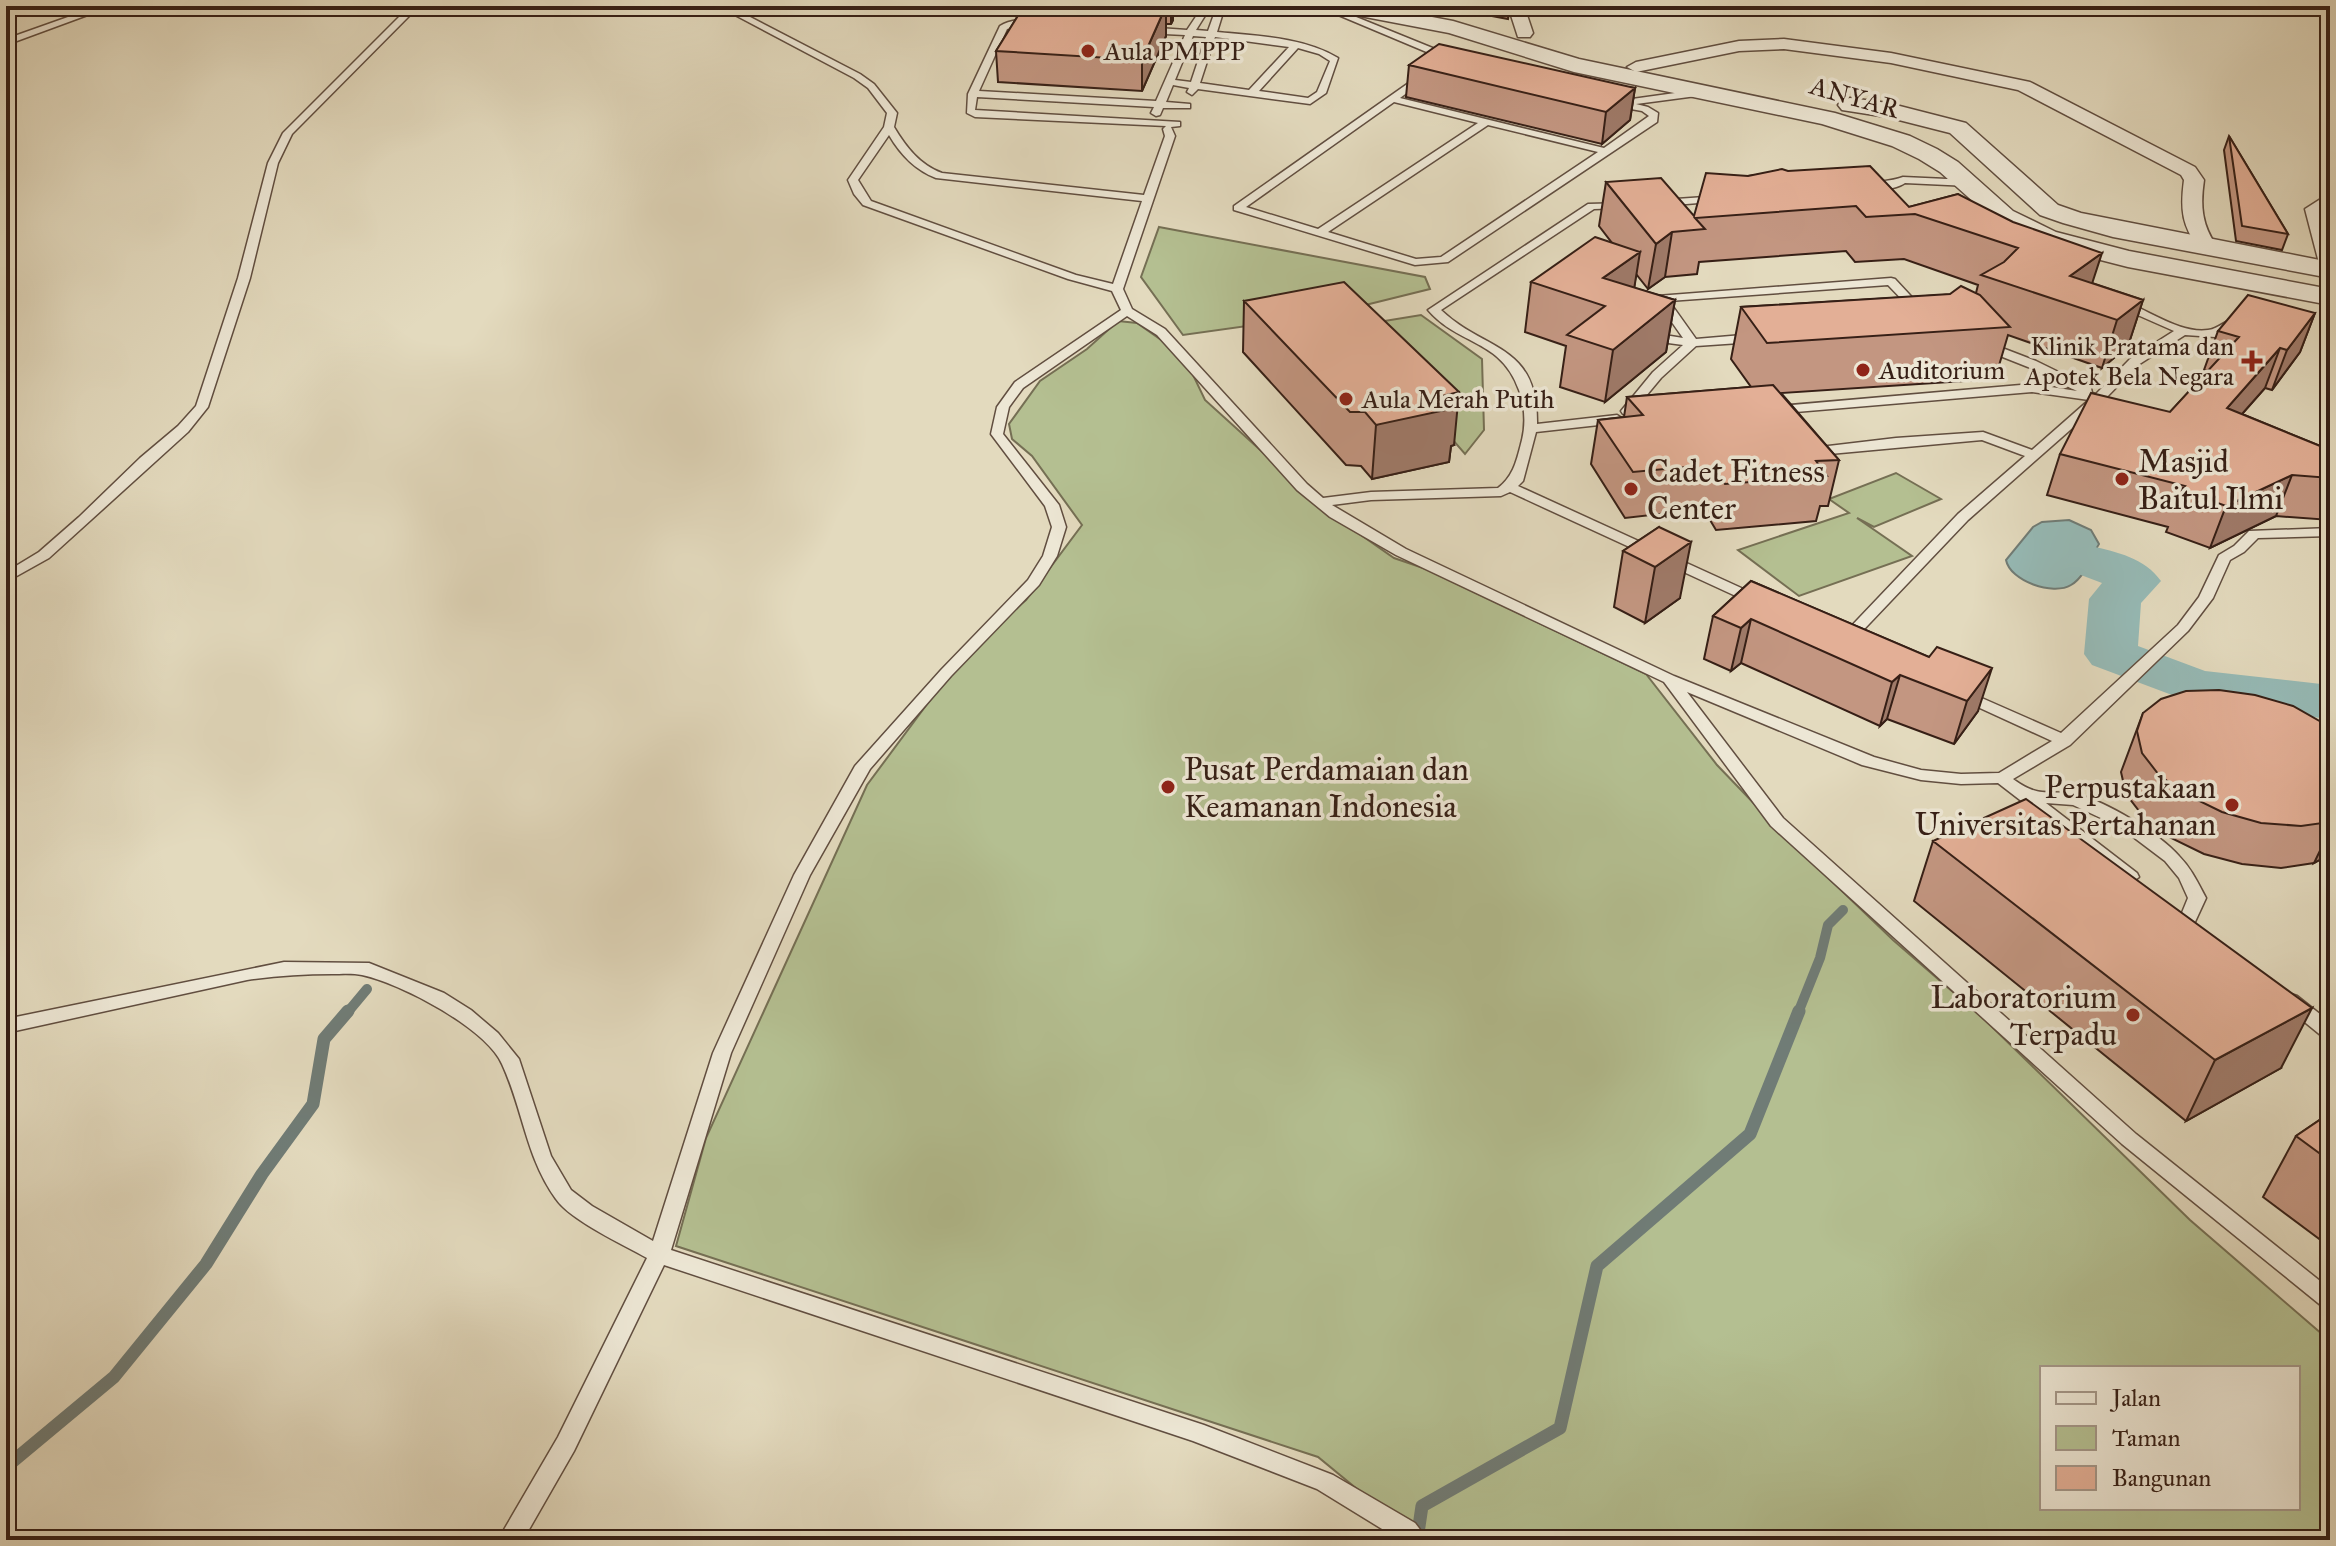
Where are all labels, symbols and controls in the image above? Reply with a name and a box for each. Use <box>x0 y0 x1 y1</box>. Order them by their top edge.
place label: Aula PMPPP <box>1103 35 1245 67</box>
marker: Aula PMPPP <box>1079 42 1097 60</box>
street label: ANYAR <box>1806 69 1904 125</box>
place label: Klinik Pratama dan Apotek Bela Negara <box>2024 330 2234 392</box>
marker: Klinik Pratama dan Apotek Bela Negara <box>2241 350 2263 372</box>
place label: Auditorium <box>1878 354 2005 386</box>
marker: Auditorium <box>1854 361 1872 379</box>
place label: Aula Merah Putih <box>1361 383 1555 415</box>
marker: Aula Merah Putih <box>1337 390 1355 408</box>
place label: Masjid Baitul Ilmi <box>2138 442 2284 518</box>
place label: Cadet Fitness Center <box>1647 452 1825 528</box>
marker: Masjid Baitul Ilmi <box>2113 470 2131 488</box>
marker: Cadet Fitness Center <box>1622 480 1640 498</box>
place label: Pusat Perdamaian dan Keamanan Indonesia <box>1184 750 1469 826</box>
place label: Perpustakaan Universitas Pertahanan <box>1915 768 2216 844</box>
marker: Pusat Perdamaian dan Keamanan Indonesia <box>1159 778 1177 796</box>
marker: Perpustakaan Universitas Pertahanan <box>2223 796 2241 814</box>
place label: Laboratorium Terpadu <box>1930 978 2117 1054</box>
marker: Laboratorium Terpadu <box>2124 1006 2142 1024</box>
legend <box>2040 1366 2300 1510</box>
text: Jalan <box>2109 1383 2161 1413</box>
text: Taman <box>2112 1423 2180 1453</box>
text: Bangunan <box>2112 1463 2211 1493</box>

